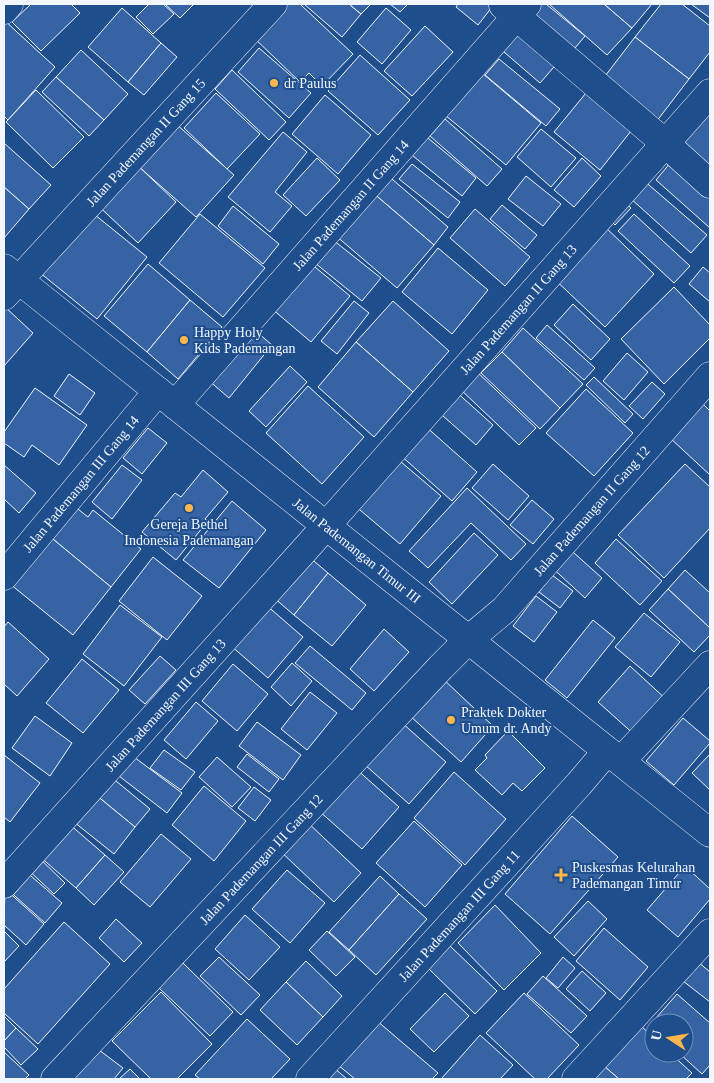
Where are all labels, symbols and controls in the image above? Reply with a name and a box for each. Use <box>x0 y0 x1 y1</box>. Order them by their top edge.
street label: Jalan Pademangan II Gang 15 <box>84 76 208 209</box>
place label: dr Paulus <box>284 76 337 91</box>
marker: dr Paulus <box>268 77 280 89</box>
street label: Jalan Pademangan II Gang 14 <box>290 137 412 274</box>
street label: Jalan Pademangan II Gang 13 <box>457 242 580 378</box>
place label: Happy Holy Kids Pademangan <box>194 325 295 356</box>
marker: Happy Holy Kids Pademangan <box>178 334 190 346</box>
street label: Jalan Pademangan III Gang 14 <box>20 413 142 555</box>
street label: Jalan Pademangan II Gang 12 <box>531 443 653 579</box>
street label: Jalan Pademangan Timur III <box>290 495 424 607</box>
marker: Gereja Bethel Indonesia Pademangan <box>183 502 195 514</box>
place label: Gereja Bethel Indonesia Pademangan <box>124 517 254 548</box>
street label: Jalan Pademangan III Gang 13 <box>102 636 229 774</box>
place label: Praktek Dokter Umum dr. Andy <box>461 705 552 736</box>
marker: Praktek Dokter Umum dr. Andy <box>445 714 457 726</box>
street label: Jalan Pademangan III Gang 12 <box>197 792 326 928</box>
street label: Jalan Pademangan III Gang 11 <box>396 847 523 985</box>
place label: Puskesmas Kelurahan Pademangan Timur <box>572 860 695 891</box>
marker: Puskesmas Kelurahan Pademangan Timur <box>554 868 568 882</box>
north arrow <box>644 1013 694 1063</box>
text: U <box>648 1029 665 1042</box>

